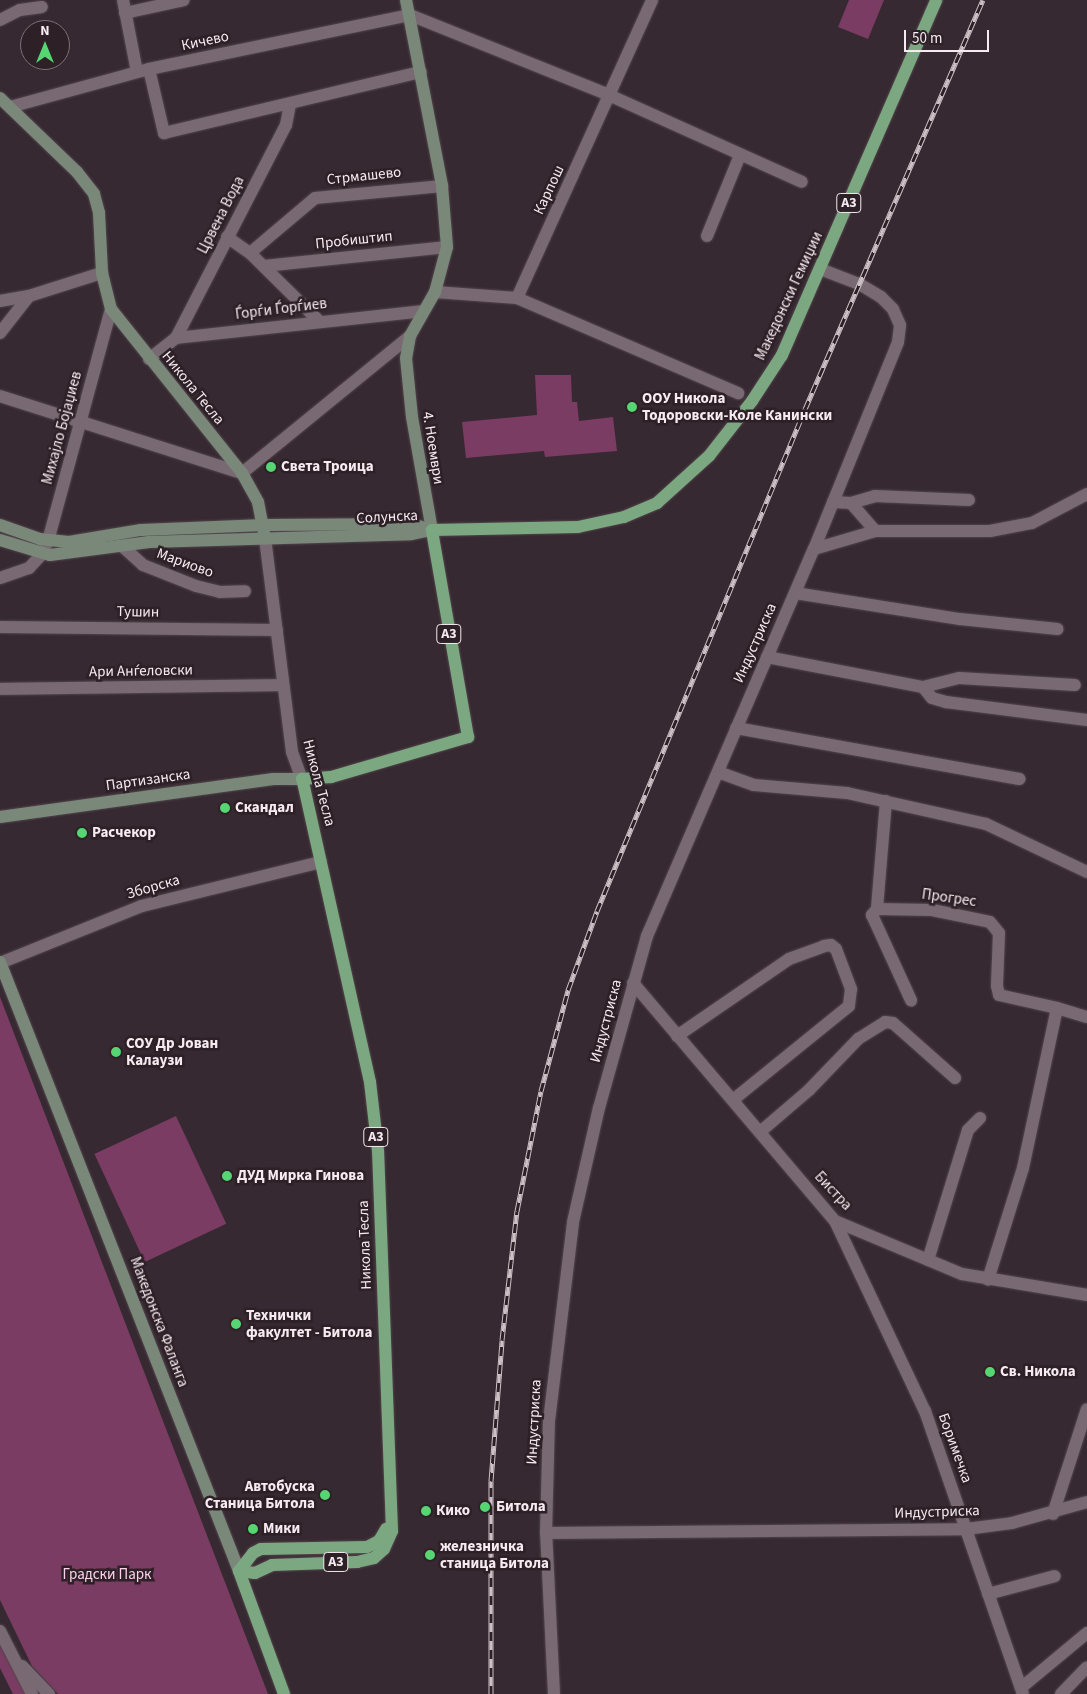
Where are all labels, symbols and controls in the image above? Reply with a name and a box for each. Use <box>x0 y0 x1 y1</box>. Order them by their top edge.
north arrow <box>20 20 70 70</box>
scale bar <box>907 20 992 52</box>
text: N <box>40 21 50 41</box>
street label: Кичево <box>180 27 230 55</box>
text: 50 m <box>912 28 942 49</box>
street label: Стрмашево <box>326 163 402 189</box>
street label: Карпош <box>530 163 568 217</box>
street label: Црвена Вода <box>194 173 248 257</box>
road number: A3 <box>835 192 863 214</box>
street label: Пробиштип <box>314 227 394 253</box>
street label: Македонски Гемиџии <box>751 229 827 363</box>
street label: Ѓорѓи Ѓорѓиев <box>234 294 328 324</box>
street label: Никола Тесла <box>158 348 228 428</box>
street label: Михајло Бојаџиев <box>38 370 86 486</box>
place label: ООУ Никола Тодоровски-Коле Канински <box>642 389 832 424</box>
marker: ООУ Никола Тодоровски-Коле Канински <box>626 401 638 413</box>
street label: 4. Ноември <box>418 410 448 486</box>
place label: Света Троица <box>281 458 374 476</box>
marker: Света Троица <box>265 461 277 473</box>
street label: Солунска <box>356 506 418 528</box>
street label: Мариово <box>154 544 216 582</box>
street label: Индустриска <box>729 600 781 686</box>
street label: Тушин <box>116 603 160 621</box>
road number: A3 <box>435 622 463 646</box>
street label: Ари Анѓеловски <box>89 661 193 681</box>
street label: Никола Тесла <box>299 738 339 828</box>
street label: Партизанска <box>105 765 191 795</box>
place label: Скандал <box>235 799 294 817</box>
marker: Скандал <box>219 802 231 814</box>
place label: Расчекор <box>92 824 156 842</box>
marker: Расчекор <box>76 827 88 839</box>
street label: Зборска <box>124 871 182 903</box>
street label: Прогрес <box>921 885 977 911</box>
street label: Индустриска <box>586 977 626 1065</box>
place label: СОУ Др Јован Калаузи <box>126 1034 218 1069</box>
marker: СОУ Др Јован Калаузи <box>110 1046 122 1058</box>
road number: A3 <box>362 1126 390 1148</box>
place label: ДУД Мирка Гинова <box>237 1167 364 1185</box>
street label: Бистра <box>811 1168 855 1214</box>
marker: ДУД Мирка Гинова <box>221 1170 233 1182</box>
street label: Никола Тесла <box>354 1200 376 1290</box>
street label: Македонска Фаланга <box>126 1254 192 1390</box>
place label: Технички факултет - Битола <box>246 1306 372 1341</box>
marker: Технички факултет - Битола <box>230 1318 242 1330</box>
place label: Св. Никола <box>1000 1363 1076 1381</box>
marker: Св. Никола <box>984 1366 996 1378</box>
street label: Индустриска <box>523 1379 545 1465</box>
street label: Боримечка <box>934 1411 976 1485</box>
place label: Автобуска Станица Битола <box>205 1477 315 1512</box>
marker: Автобуска Станица Битола <box>319 1489 331 1501</box>
place label: Битола <box>496 1498 546 1516</box>
marker: Битола <box>478 1500 492 1514</box>
place label: Кико <box>436 1502 470 1520</box>
street label: Индустриска <box>894 1502 980 1522</box>
marker: Кико <box>420 1505 432 1517</box>
place label: Мики <box>263 1520 300 1538</box>
marker: Мики <box>247 1523 259 1535</box>
place label: железничка станица Битола <box>440 1537 549 1572</box>
marker: железничка станица Битола <box>424 1549 436 1561</box>
road number: A3 <box>322 1550 350 1574</box>
park label: Градски Парк <box>63 1566 151 1584</box>

